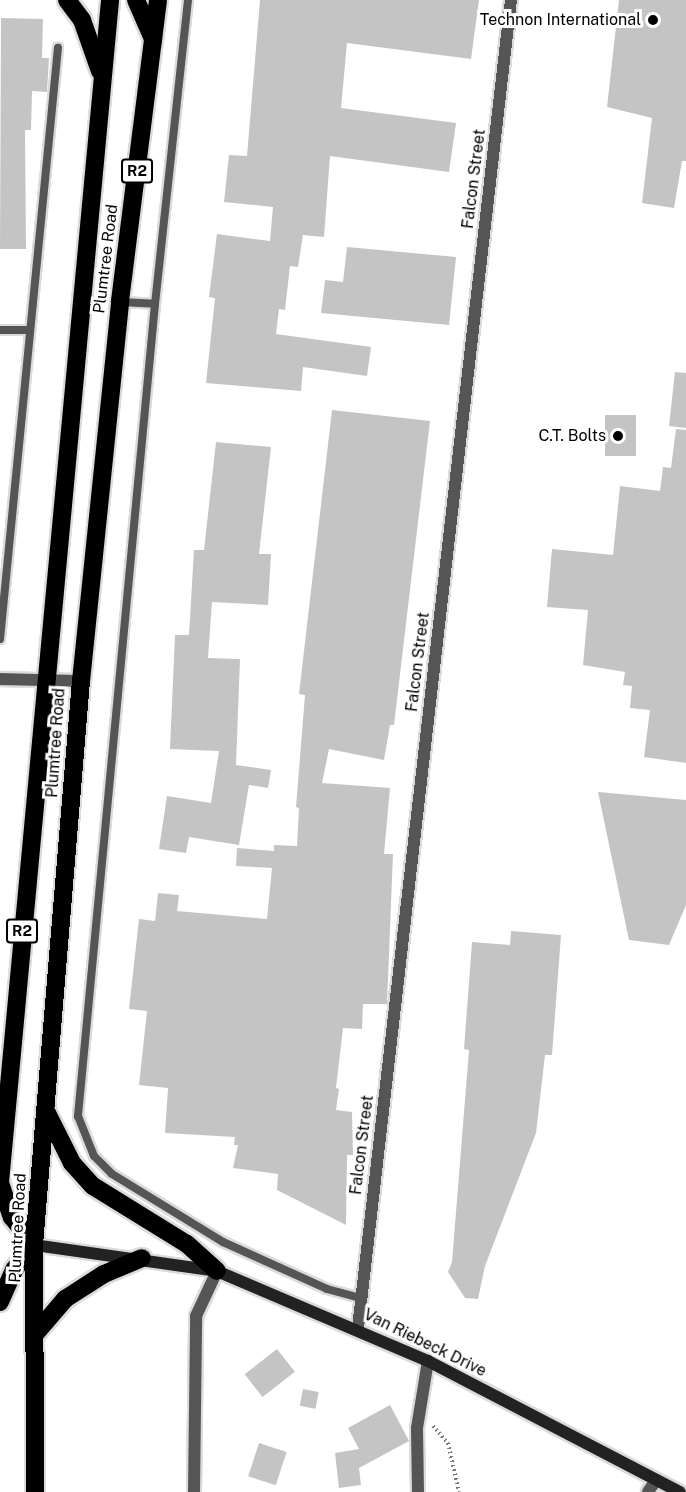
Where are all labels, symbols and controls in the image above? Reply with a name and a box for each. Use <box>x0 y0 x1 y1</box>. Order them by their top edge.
place label: Technon International <box>480 10 641 30</box>
marker: Technon International <box>646 13 660 27</box>
street label: Falcon Street <box>458 128 490 230</box>
road number: R2 <box>120 159 154 183</box>
street label: Plumtree Road <box>90 203 122 315</box>
place label: C.T. Bolts <box>538 426 606 446</box>
marker: C.T. Bolts <box>611 429 625 443</box>
street label: Falcon Street <box>402 611 434 713</box>
street label: Plumtree Road <box>43 688 69 798</box>
road number: R2 <box>5 919 38 943</box>
street label: Falcon Street <box>346 1094 378 1196</box>
street label: Plumtree Road <box>6 1173 30 1283</box>
street label: Van Riebeck Drive <box>361 1305 489 1381</box>

